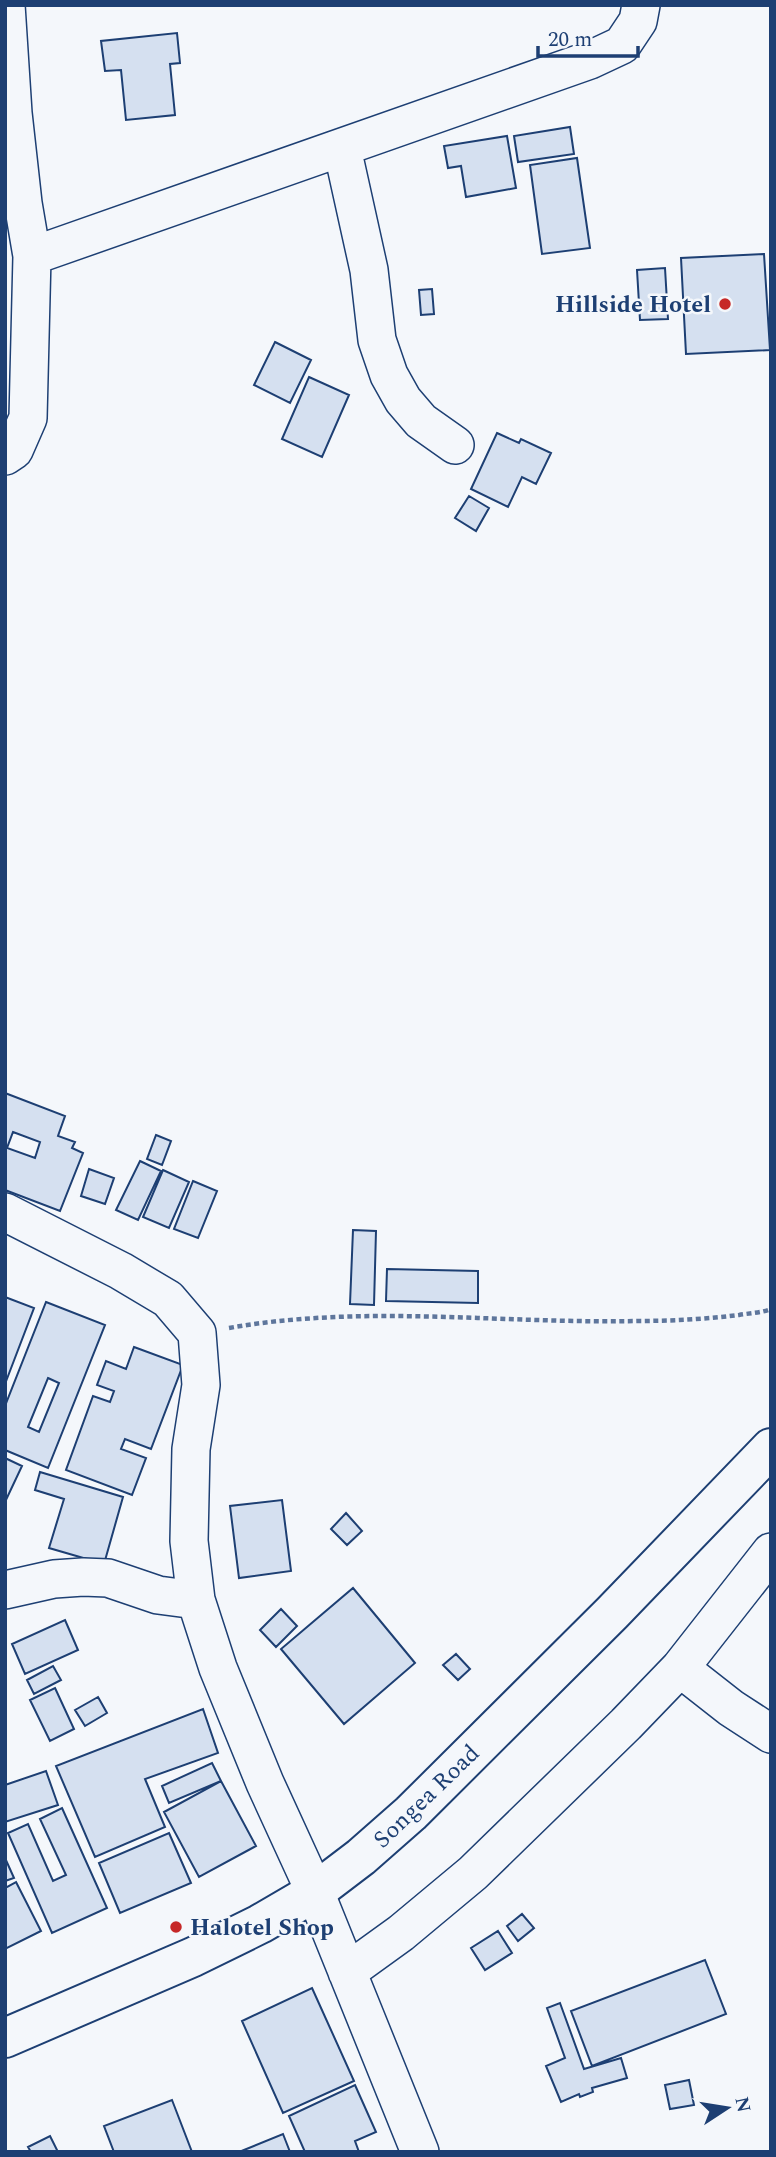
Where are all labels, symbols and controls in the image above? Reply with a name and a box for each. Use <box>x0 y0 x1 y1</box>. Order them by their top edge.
scale bar <box>538 14 638 58</box>
text: 20 m <box>548 24 592 56</box>
place label: Hillside Hotel <box>555 287 711 323</box>
marker: Hillside Hotel <box>717 296 733 312</box>
street label: Songea Road <box>365 1736 488 1857</box>
place label: Halotel Shop <box>190 1910 334 1946</box>
marker: Halotel Shop <box>168 1919 184 1935</box>
north arrow <box>692 2073 762 2143</box>
text: N <box>726 2094 758 2115</box>

